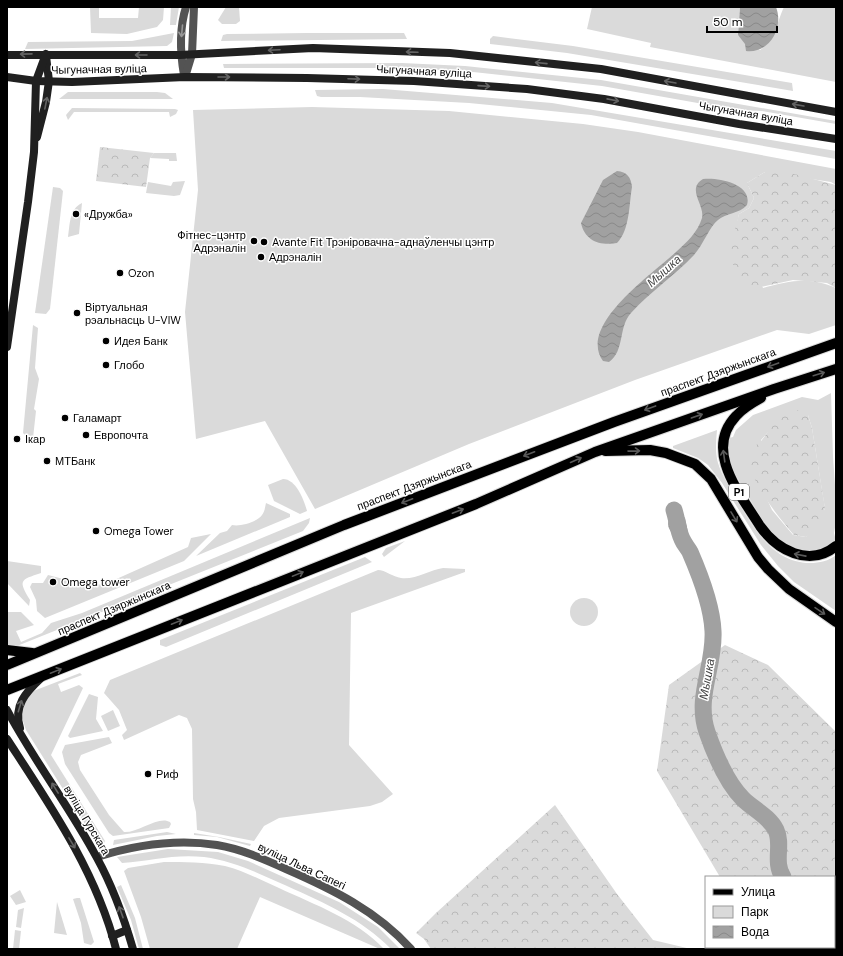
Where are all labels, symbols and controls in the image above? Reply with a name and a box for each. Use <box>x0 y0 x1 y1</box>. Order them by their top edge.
scale bar <box>707 8 777 34</box>
text: 50 m <box>713 14 742 30</box>
one-way arrow <box>178 24 185 37</box>
one-way arrow <box>268 47 281 54</box>
one-way arrow <box>406 48 419 56</box>
one-way arrow <box>20 51 33 58</box>
one-way arrow <box>135 51 148 58</box>
one-way arrow <box>535 59 548 67</box>
street label: Чыгуначная вуліца <box>51 61 148 77</box>
street label: Чыгуначная вуліца <box>376 62 473 81</box>
one-way arrow <box>217 73 230 81</box>
one-way arrow <box>347 75 360 83</box>
one-way arrow <box>664 78 677 86</box>
one-way arrow <box>477 82 490 89</box>
one-way arrow <box>42 97 50 110</box>
one-way arrow <box>606 97 619 105</box>
street label: Чыгуначная вуліца <box>698 98 795 128</box>
one-way arrow <box>791 101 804 109</box>
place label: «Дружба» <box>84 207 133 221</box>
marker: «Дружба» <box>71 209 81 219</box>
place label: Фітнес-цэнтр Адрэналін <box>177 228 246 255</box>
place label: Avante Fit Трэніровачна-аднаўленчы цэнтр <box>272 235 494 249</box>
marker: Фітнес-цэнтр Адрэналін <box>249 236 259 246</box>
marker: Avante Fit Трэніровачна-аднаўленчы цэнтр <box>259 237 269 247</box>
place label: Адрэналін <box>269 250 322 264</box>
water label: Мышка <box>643 251 685 291</box>
marker: Адрэналін <box>256 252 266 262</box>
place label: Ozon <box>128 266 154 280</box>
marker: Ozon <box>115 268 125 278</box>
place label: Віртуальная рэальнасць U-VIW <box>85 300 181 327</box>
marker: Віртуальная рэальнасць U-VIW <box>72 308 82 318</box>
place label: Идея Банк <box>114 334 168 348</box>
marker: Идея Банк <box>101 336 111 346</box>
street label: праспект Дзяржынскага <box>659 344 778 399</box>
place label: Глобо <box>114 358 144 372</box>
marker: Глобо <box>101 360 111 370</box>
one-way arrow <box>767 361 779 369</box>
one-way arrow <box>812 370 825 377</box>
one-way arrow <box>645 405 657 413</box>
place label: Галамарт <box>73 411 122 425</box>
one-way arrow <box>691 411 703 419</box>
marker: Галамарт <box>60 413 70 423</box>
place label: Европочта <box>94 428 149 442</box>
marker: Европочта <box>81 430 91 440</box>
place label: Ікар <box>25 432 45 446</box>
marker: Ікар <box>12 434 22 444</box>
one-way arrow <box>627 447 640 454</box>
one-way arrow <box>720 450 728 463</box>
one-way arrow <box>523 451 535 459</box>
place label: МТБанк <box>55 454 95 468</box>
marker: МТБанк <box>42 456 52 466</box>
street label: праспект Дзяржынскага <box>355 456 474 513</box>
one-way arrow <box>569 456 581 463</box>
road number: Р1 <box>729 484 749 500</box>
one-way arrow <box>402 497 414 505</box>
one-way arrow <box>451 506 463 514</box>
one-way arrow <box>730 511 738 522</box>
place label: Omega Tower <box>104 524 174 538</box>
marker: Omega Tower <box>91 526 101 536</box>
one-way arrow <box>794 550 807 558</box>
one-way arrow <box>291 569 303 577</box>
place label: Omega tower <box>61 575 130 589</box>
marker: Omega tower <box>48 577 58 587</box>
street label: праспект Дзяржынскага <box>55 577 173 638</box>
one-way arrow <box>815 607 826 615</box>
one-way arrow <box>170 618 182 625</box>
water label: Мышка <box>696 657 719 701</box>
one-way arrow <box>50 666 62 674</box>
one-way arrow <box>17 700 24 713</box>
place label: Риф <box>156 767 179 781</box>
marker: Риф <box>143 769 153 779</box>
one-way arrow <box>50 782 58 794</box>
street label: вуліца Гурскага <box>61 783 114 858</box>
one-way arrow <box>68 837 76 848</box>
street label: вуліца Льва Сапегі <box>256 839 348 893</box>
legend <box>705 876 835 948</box>
text: Улица <box>741 884 775 900</box>
text: Парк <box>741 904 769 920</box>
one-way arrow <box>116 906 124 918</box>
text: Вода <box>741 924 769 940</box>

